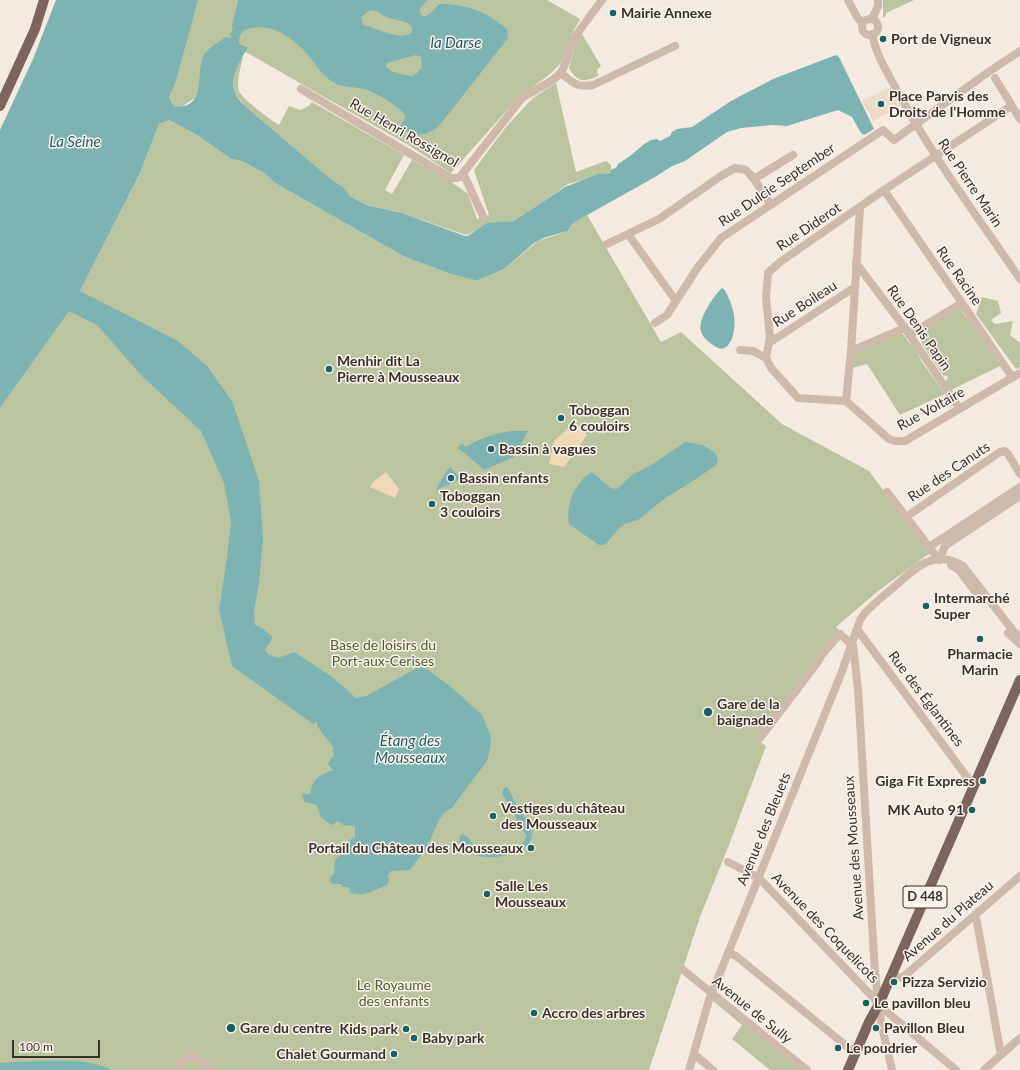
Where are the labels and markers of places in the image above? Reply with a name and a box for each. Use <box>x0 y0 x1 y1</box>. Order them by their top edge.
place label: Mairie Annexe <box>621 5 712 21</box>
marker: Mairie Annexe <box>608 8 618 18</box>
place label: Port de Vigneux <box>891 31 991 47</box>
marker: Port de Vigneux <box>878 34 888 44</box>
place label: Place Parvis des Droits de l'Homme <box>889 88 1006 120</box>
marker: Place Parvis des Droits de l'Homme <box>876 99 886 109</box>
place label: Menhir dit La Pierre à Mousseaux <box>337 353 459 386</box>
marker: Menhir dit La Pierre à Mousseaux <box>324 364 334 374</box>
place label: Toboggan 6 couloirs <box>569 402 630 434</box>
marker: Toboggan 6 couloirs <box>556 413 566 423</box>
place label: Bassin à vagues <box>499 441 596 457</box>
marker: Bassin à vagues <box>486 444 496 454</box>
place label: Bassin enfants <box>459 470 549 486</box>
marker: Bassin enfants <box>446 473 456 483</box>
place label: Toboggan 3 couloirs <box>440 488 501 520</box>
marker: Toboggan 3 couloirs <box>427 499 437 509</box>
place label: Intermarché Super <box>934 590 1010 622</box>
marker: Intermarché Super <box>921 601 931 611</box>
marker: Pharmacie Marin <box>975 634 985 644</box>
place label: Pharmacie Marin <box>947 646 1013 678</box>
place label: Gare de la baignade <box>717 696 780 728</box>
marker: Gare de la baignade <box>702 706 714 718</box>
place label: Giga Fit Express <box>875 773 975 789</box>
marker: Giga Fit Express <box>978 776 988 786</box>
place label: Vestiges du château des Mousseaux <box>501 800 625 832</box>
place label: MK Auto 91 <box>887 802 964 818</box>
marker: MK Auto 91 <box>967 805 977 815</box>
marker: Vestiges du château des Mousseaux <box>488 811 498 821</box>
place label: Portail du Château des Mousseaux <box>308 840 523 856</box>
marker: Portail du Château des Mousseaux <box>526 843 536 853</box>
place label: Salle Les Mousseaux <box>495 878 566 910</box>
marker: Salle Les Mousseaux <box>482 889 492 899</box>
place label: Pizza Servizio <box>902 974 987 990</box>
marker: Pizza Servizio <box>889 977 899 987</box>
place label: Le pavillon bleu <box>874 995 971 1011</box>
marker: Le pavillon bleu <box>861 998 871 1008</box>
place label: Accro des arbres <box>542 1005 645 1021</box>
marker: Accro des arbres <box>529 1008 539 1018</box>
place label: Gare du centre <box>240 1020 332 1036</box>
place label: Pavillon Bleu <box>884 1020 965 1036</box>
place label: Kids park <box>340 1021 398 1037</box>
marker: Gare du centre <box>225 1022 237 1034</box>
marker: Pavillon Bleu <box>871 1023 881 1033</box>
marker: Kids park <box>401 1024 411 1034</box>
place label: Baby park <box>422 1030 485 1046</box>
marker: Baby park <box>409 1033 419 1043</box>
place label: Le poudrier <box>846 1040 917 1056</box>
marker: Le poudrier <box>833 1043 843 1053</box>
place label: Chalet Gourmand <box>276 1046 386 1062</box>
marker: Chalet Gourmand <box>389 1049 399 1059</box>

